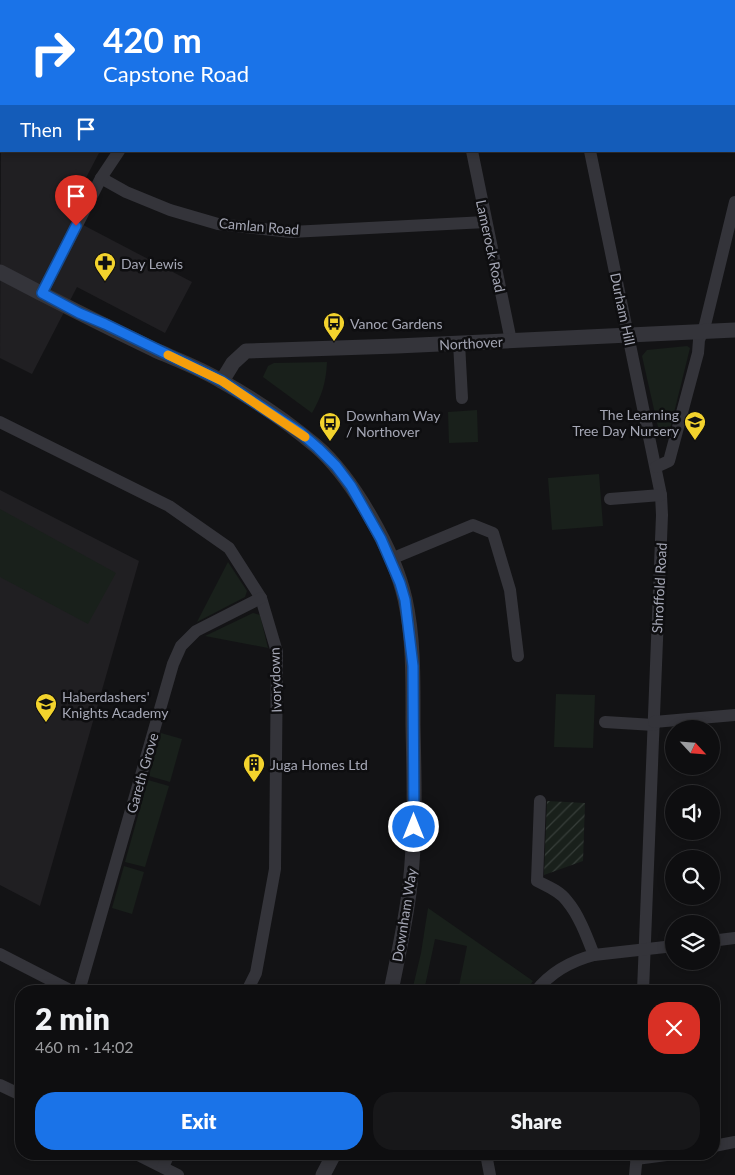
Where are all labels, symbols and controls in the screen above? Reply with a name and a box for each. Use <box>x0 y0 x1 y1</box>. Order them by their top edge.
text: 420 m <box>103 18 202 60</box>
icon: right <box>20 20 85 85</box>
text: Capstone Road <box>103 60 249 87</box>
icon: arrive <box>72 115 100 143</box>
text: Then <box>20 118 62 141</box>
pin <box>55 175 97 226</box>
icon: arrive <box>62 182 90 210</box>
street label: Lamerock Road <box>473 198 509 294</box>
street label: Camlan Road <box>218 214 300 238</box>
pharmacy icon: Day Lewis <box>93 251 117 282</box>
place label: Day Lewis <box>121 255 183 272</box>
street label: Durham Hill <box>607 271 639 347</box>
bus stop icon: Vanoc Gardens <box>322 311 346 342</box>
place label: Vanoc Gardens <box>350 315 443 332</box>
street label: Northover <box>439 333 503 353</box>
place label: The Learning Tree Day Nursery <box>572 406 680 439</box>
place label: Downham Way / Northover <box>346 407 441 440</box>
school or university icon: The Learning Tree Day Nursery <box>683 410 707 441</box>
bus stop icon: Downham Way / Northover <box>318 411 342 442</box>
street label: Shroffold Road <box>648 542 670 634</box>
street label: Ivorydown <box>265 647 285 713</box>
place label: Haberdashers' Knights Academy <box>62 688 169 721</box>
school or university icon: Haberdashers' Knights Academy <box>34 692 58 723</box>
north arrow <box>665 720 720 775</box>
map controls <box>665 720 720 970</box>
street label: Gareth Grove <box>122 731 162 815</box>
building icon: Juga Homes Ltd <box>242 752 266 783</box>
place label: Juga Homes Ltd <box>270 756 368 773</box>
button: sound <box>665 785 720 840</box>
position arrow <box>387 800 439 852</box>
button: search <box>665 850 720 905</box>
street label: Downham Way <box>388 866 420 963</box>
button: layers <box>665 915 720 970</box>
text: 2 min <box>35 1000 110 1036</box>
button: close <box>648 1002 700 1054</box>
text: 460 m · 14:02 <box>35 1037 134 1056</box>
button: Exit <box>35 1092 363 1150</box>
button: Share <box>373 1092 700 1150</box>

